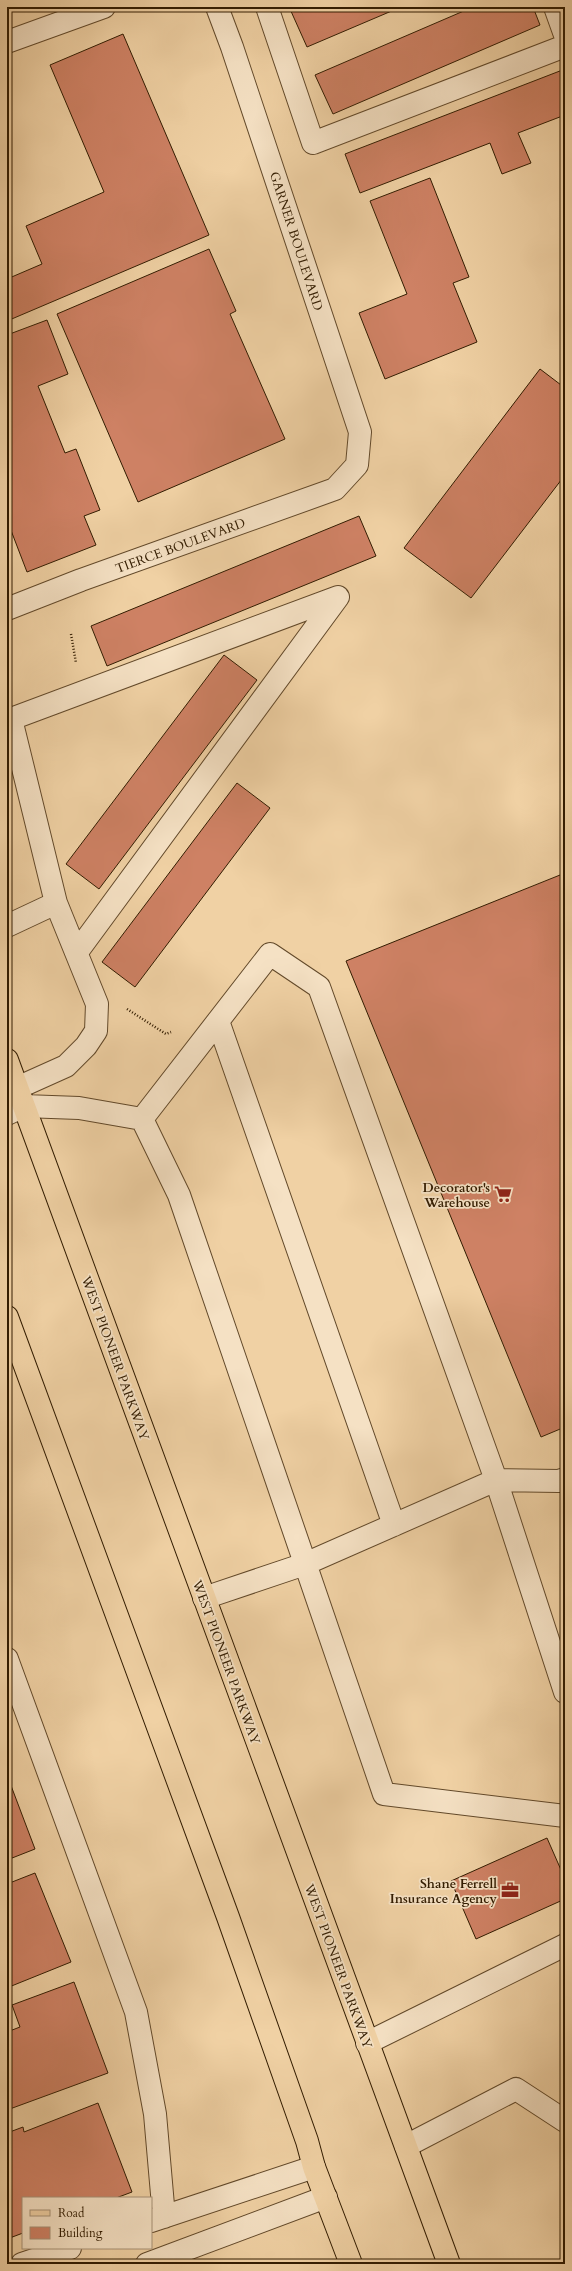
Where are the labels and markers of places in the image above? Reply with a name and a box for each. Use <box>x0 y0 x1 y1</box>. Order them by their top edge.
place label: Decorator's Warehouse <box>423 1179 490 1212</box>
supermarket icon: Decorator's Warehouse <box>493 1184 513 1204</box>
place label: Shane Ferrell Insurance Agency <box>390 1875 498 1908</box>
office icon: Shane Ferrell Insurance Agency <box>500 1880 520 1900</box>

